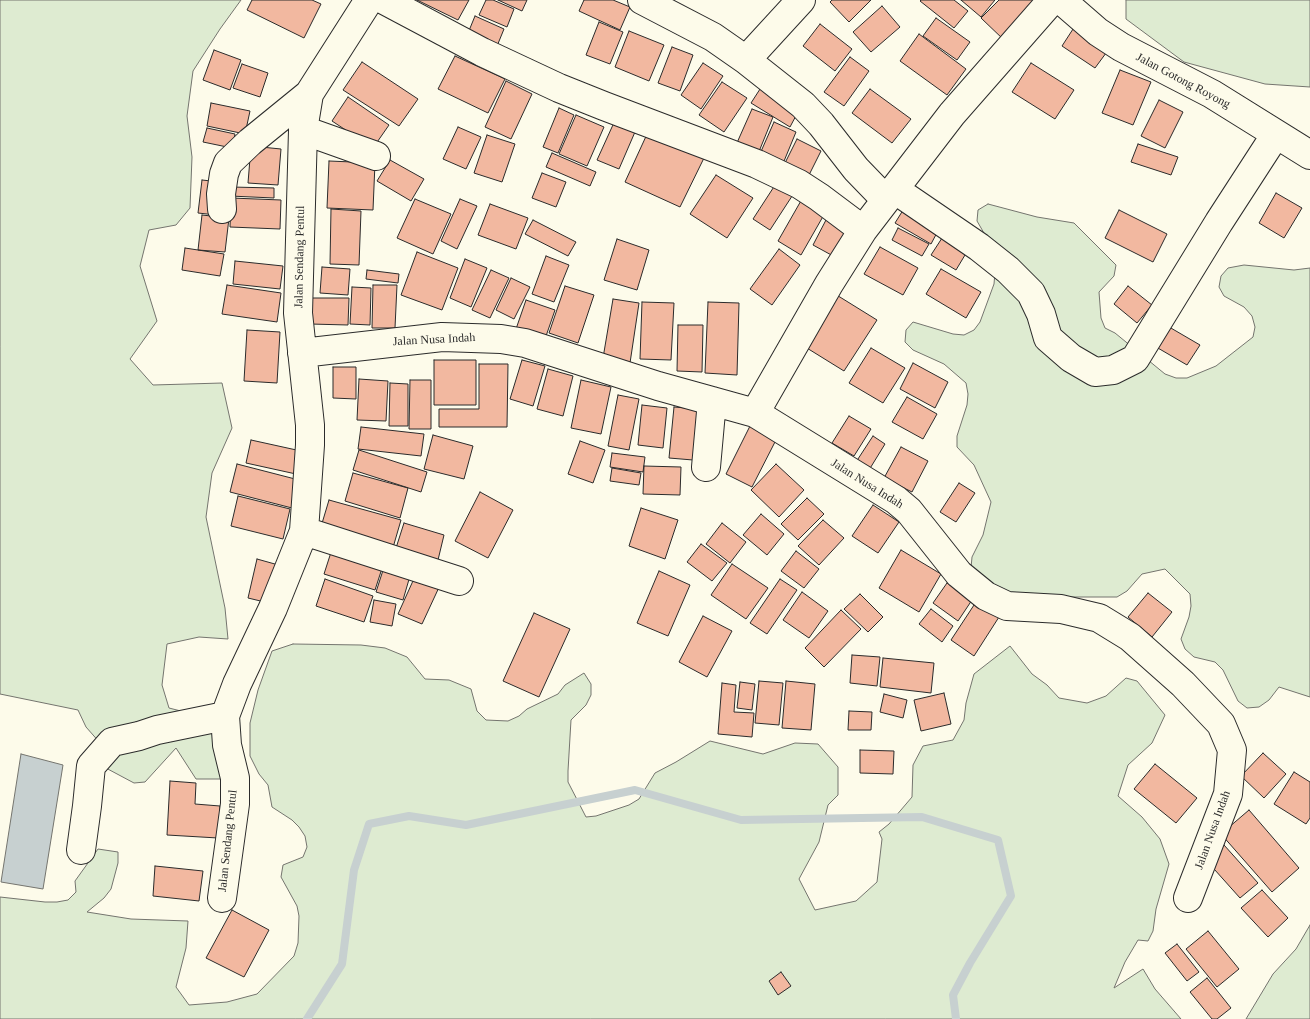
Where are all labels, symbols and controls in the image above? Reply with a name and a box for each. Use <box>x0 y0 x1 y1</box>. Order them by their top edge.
street label: Jalan Gotong Royong <box>1133 50 1233 112</box>
street label: Jalan Sendang Pentul <box>292 206 308 308</box>
street label: Jalan Nusa Indah <box>392 331 476 349</box>
street label: Jalan Nusa Indah <box>828 456 906 512</box>
street label: Jalan Sendang Pentul <box>215 789 241 893</box>
street label: Jalan Nusa Indah <box>1192 789 1234 871</box>

